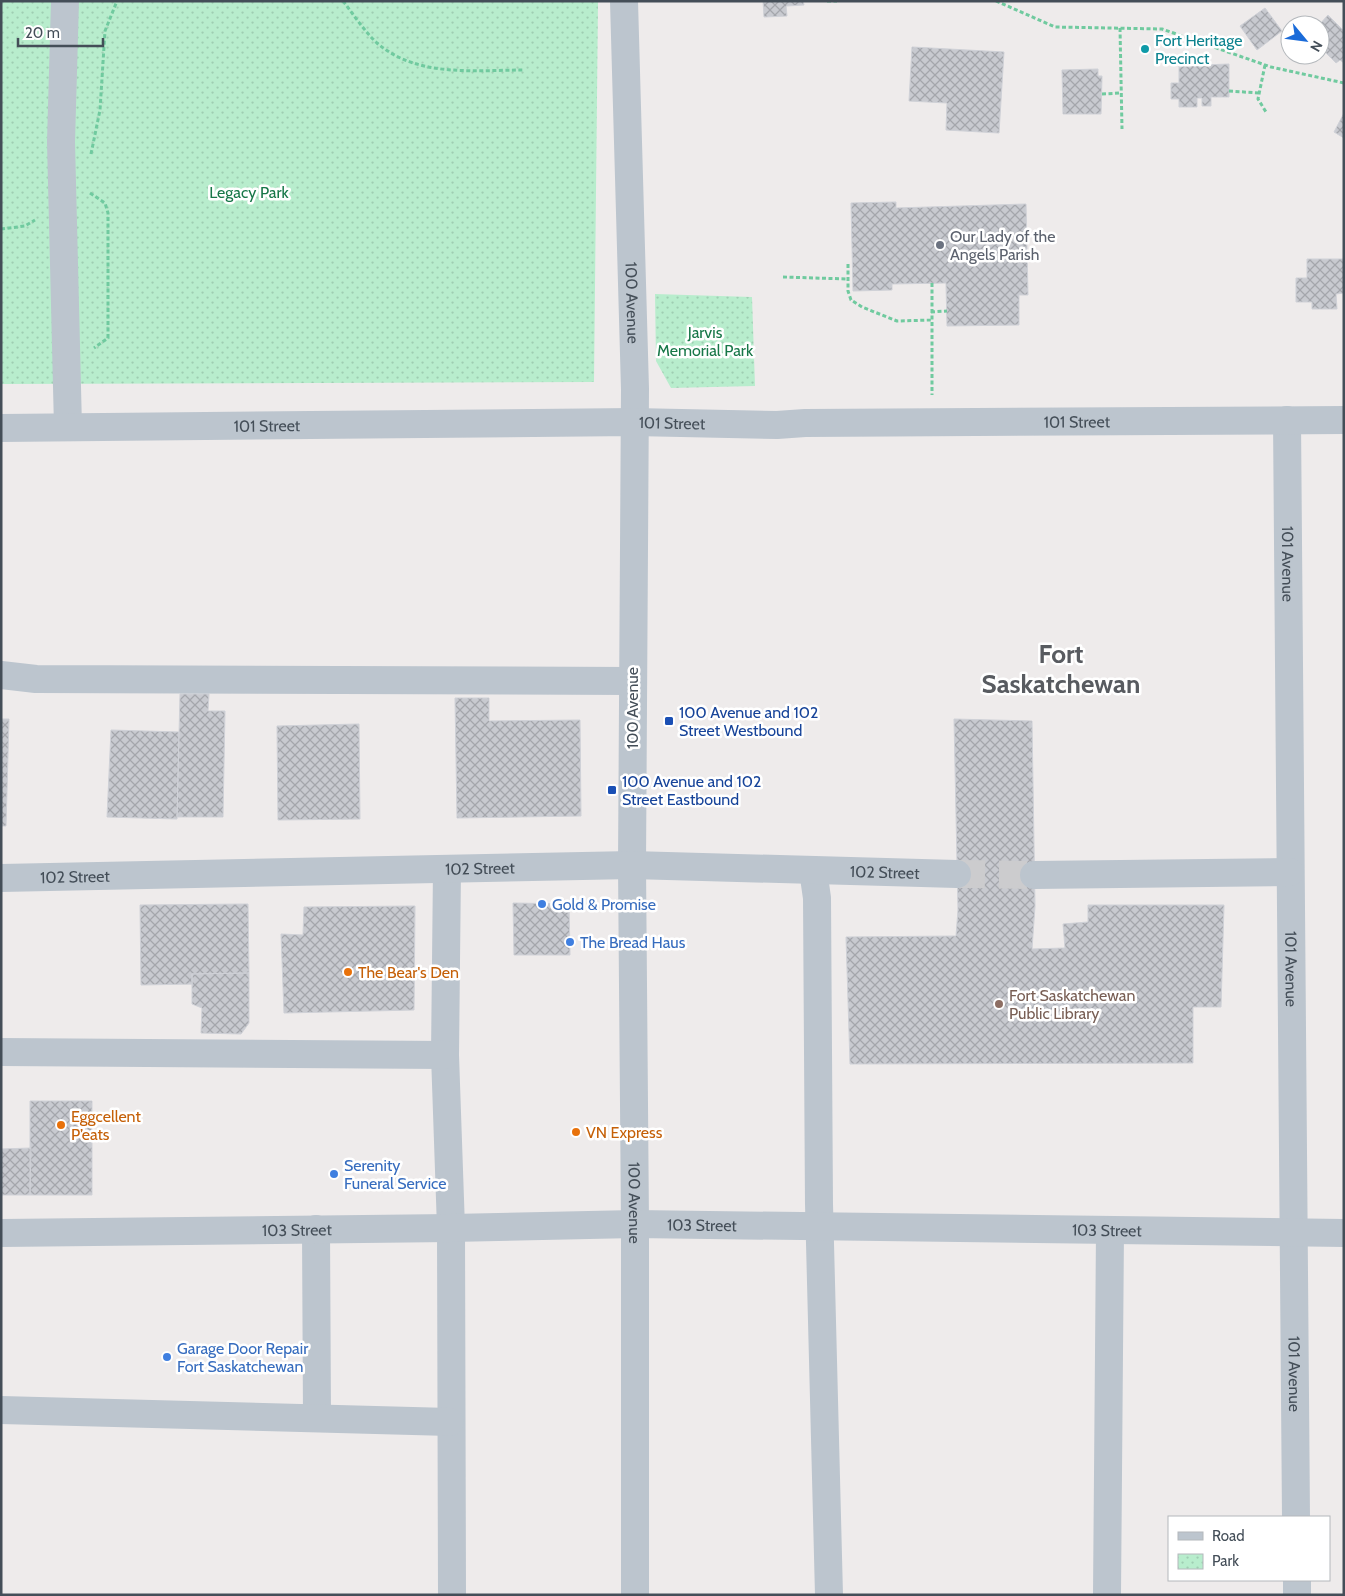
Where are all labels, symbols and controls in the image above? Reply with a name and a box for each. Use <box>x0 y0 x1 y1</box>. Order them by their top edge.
scale bar <box>18 15 102 47</box>
north arrow <box>1280 15 1330 65</box>
text: 20 m <box>25 24 60 42</box>
place label: Fort Heritage Precinct <box>1155 31 1242 68</box>
text: N <box>1306 38 1327 55</box>
marker: Fort Heritage Precinct <box>1139 43 1151 55</box>
park label: Legacy Park <box>209 183 290 202</box>
place label: Our Lady of the Angels Parish <box>950 227 1055 264</box>
marker: Our Lady of the Angels Parish <box>934 239 946 251</box>
street label: 100 Avenue <box>622 262 643 344</box>
park label: Jarvis Memorial Park <box>657 323 754 360</box>
street label: 101 Street <box>1044 412 1111 431</box>
street label: 101 Street <box>639 413 706 433</box>
street label: 101 Street <box>234 416 301 435</box>
street label: 101 Avenue <box>1278 526 1298 602</box>
district label: Fort Saskatchewan <box>982 638 1140 700</box>
street label: 100 Avenue <box>623 667 642 749</box>
place label: 100 Avenue and 102 Street Westbound <box>679 703 818 740</box>
marker: 100 Avenue and 102 Street Westbound <box>663 715 675 727</box>
place label: 100 Avenue and 102 Street Eastbound <box>622 772 761 809</box>
marker: 100 Avenue and 102 Street Eastbound <box>606 784 618 796</box>
street label: 102 Street <box>445 858 515 878</box>
street label: 102 Street <box>850 862 920 882</box>
street label: 102 Street <box>40 866 111 887</box>
place label: Gold & Promise <box>552 895 656 914</box>
marker: Gold & Promise <box>536 898 548 910</box>
street label: 101 Avenue <box>1282 931 1301 1007</box>
place label: The Bread Haus <box>580 933 686 952</box>
marker: The Bread Haus <box>564 936 576 948</box>
place label: The Bear's Den <box>358 963 459 982</box>
marker: The Bear's Den <box>342 966 354 978</box>
place label: Fort Saskatchewan Public Library <box>1009 986 1135 1023</box>
marker: Fort Saskatchewan Public Library <box>993 998 1005 1010</box>
place label: Eggcellent P’eats <box>71 1107 141 1144</box>
marker: Eggcellent P’eats <box>55 1119 67 1131</box>
place label: VN Express <box>586 1123 663 1142</box>
marker: VN Express <box>570 1126 582 1138</box>
place label: Serenity Funeral Service <box>344 1156 446 1193</box>
street label: 100 Avenue <box>625 1162 645 1244</box>
marker: Serenity Funeral Service <box>328 1168 340 1180</box>
street label: 103 Street <box>667 1215 738 1235</box>
street label: 103 Street <box>262 1220 333 1240</box>
street label: 103 Street <box>1072 1220 1143 1240</box>
street label: 101 Avenue <box>1285 1336 1305 1412</box>
place label: Garage Door Repair Fort Saskatchewan <box>177 1339 309 1376</box>
marker: Garage Door Repair Fort Saskatchewan <box>161 1351 173 1363</box>
legend <box>1168 1516 1330 1581</box>
text: Road <box>1212 1527 1245 1545</box>
text: Park <box>1212 1552 1239 1570</box>

